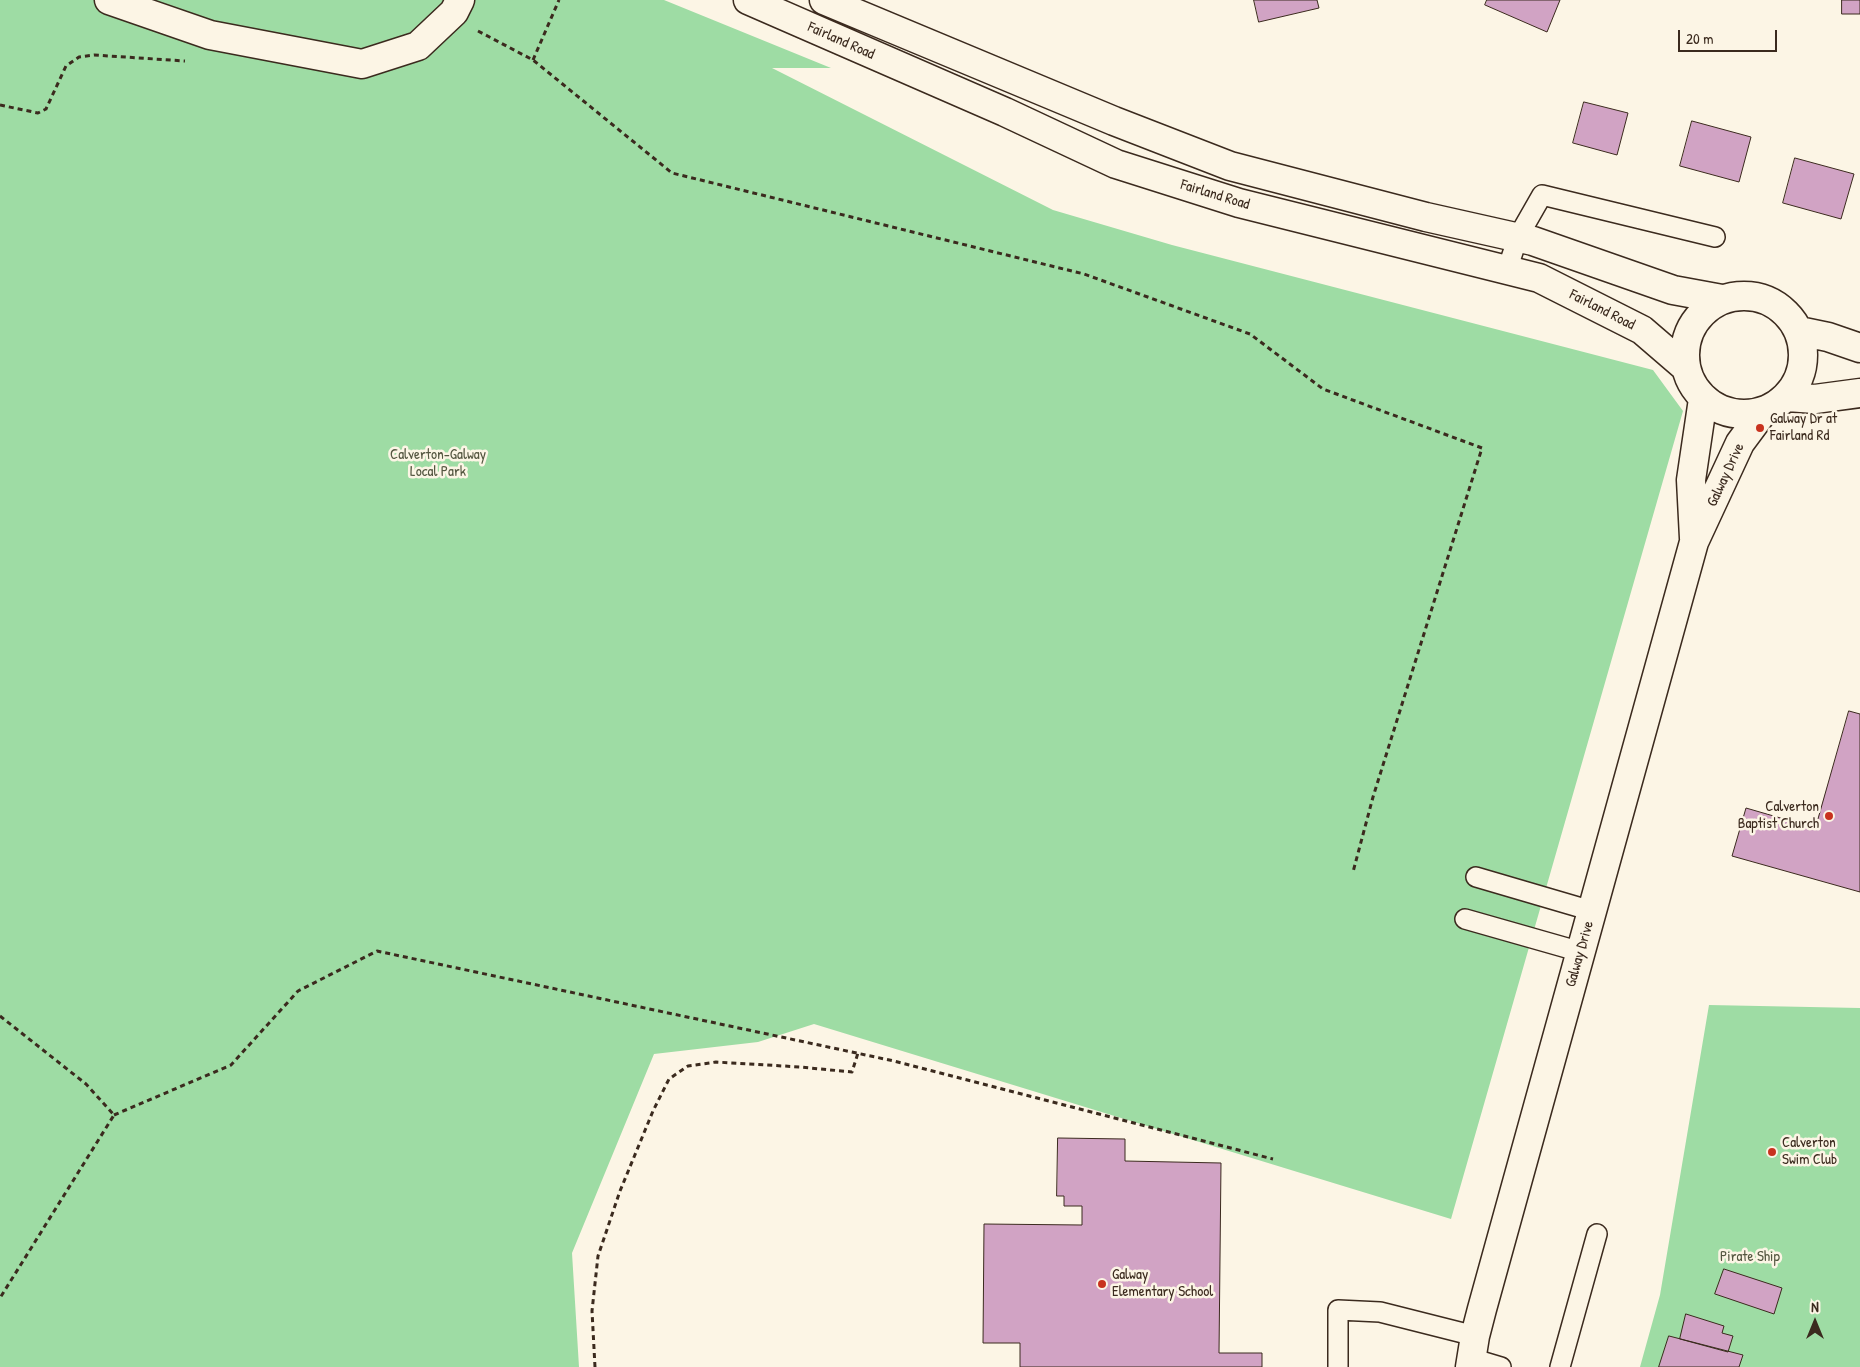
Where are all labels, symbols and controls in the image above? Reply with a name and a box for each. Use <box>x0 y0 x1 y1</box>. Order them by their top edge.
street label: Fairland Road <box>805 18 877 64</box>
scale bar <box>1680 20 1779 52</box>
text: 20 m <box>1686 28 1713 49</box>
street label: Fairland Road <box>1178 176 1252 214</box>
street label: Fairland Road <box>1566 286 1638 334</box>
place label: Galway Dr at Fairland Rd <box>1770 410 1837 445</box>
marker: Galway Dr at Fairland Rd <box>1754 422 1766 434</box>
street label: Galway Drive <box>1703 440 1749 510</box>
park label: Calverton-Galway Local Park <box>390 446 486 481</box>
place label: Calverton Baptist Church <box>1738 798 1819 833</box>
marker: Calverton Baptist Church <box>1823 810 1835 822</box>
street label: Galway Drive <box>1562 919 1598 989</box>
place label: Calverton Swim Club <box>1782 1134 1837 1169</box>
marker: Calverton Swim Club <box>1766 1146 1778 1158</box>
park label: Pirate Ship <box>1720 1248 1780 1266</box>
place label: Galway Elementary School <box>1112 1266 1213 1301</box>
marker: Galway Elementary School <box>1096 1278 1108 1290</box>
north arrow <box>1790 1297 1840 1347</box>
text: N <box>1811 1297 1819 1316</box>

